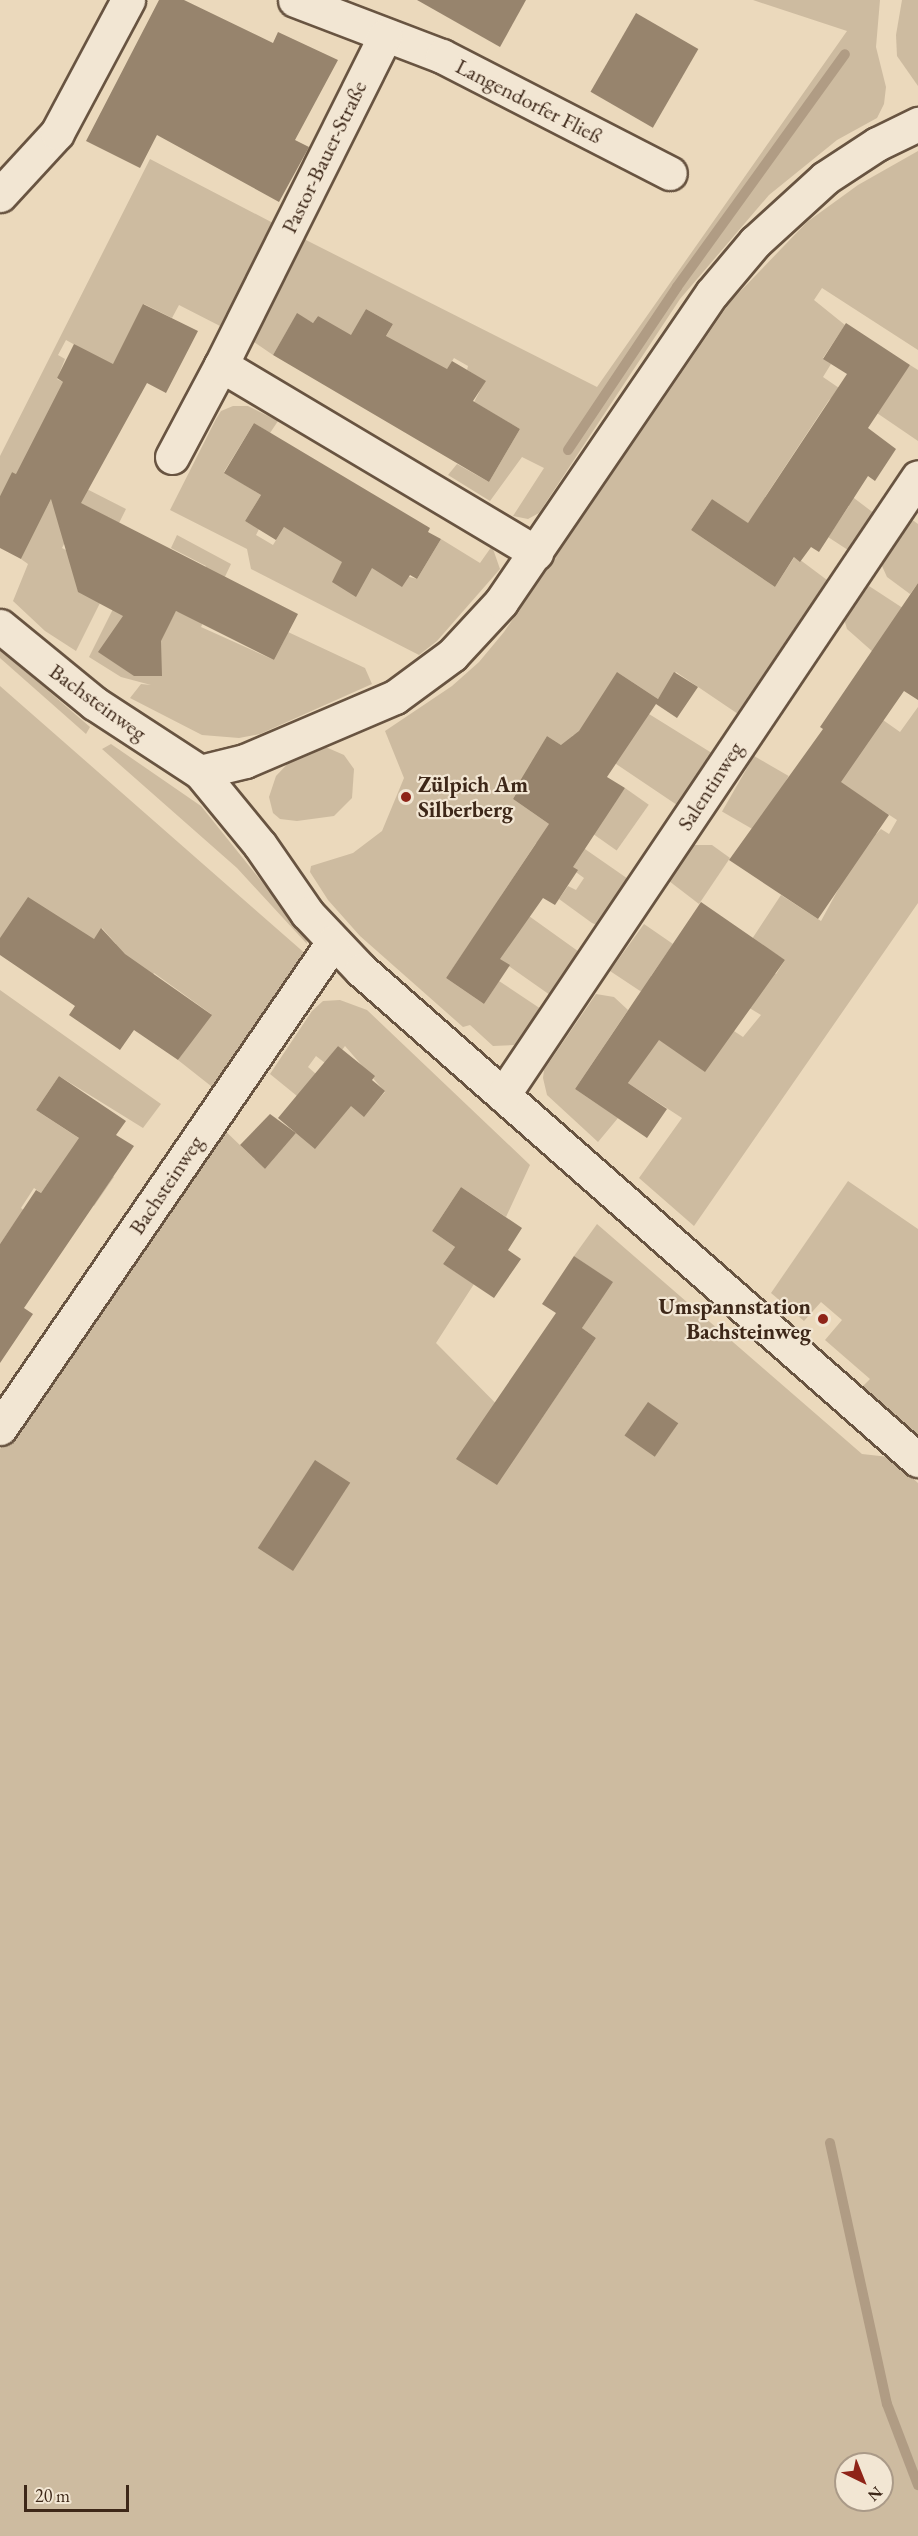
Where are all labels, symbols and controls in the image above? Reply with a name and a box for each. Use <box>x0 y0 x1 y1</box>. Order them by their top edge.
street label: Langendorfer Fließ <box>451 53 607 149</box>
street label: Pastor-Bauer-Straße <box>276 76 372 238</box>
street label: Bachsteinweg <box>44 658 152 746</box>
street label: Salentinweg <box>672 737 748 835</box>
place label: Zülpich Am Silberberg <box>418 771 528 822</box>
marker: Zülpich Am Silberberg <box>399 790 413 804</box>
street label: Bachsteinweg <box>123 1130 209 1240</box>
place label: Umspannstation Bachsteinweg <box>659 1293 811 1344</box>
marker: Umspannstation Bachsteinweg <box>816 1312 830 1326</box>
north arrow <box>834 2452 894 2512</box>
scale bar <box>27 2473 132 2511</box>
text: N <box>863 2482 887 2506</box>
text: 20 m <box>35 2484 70 2507</box>

